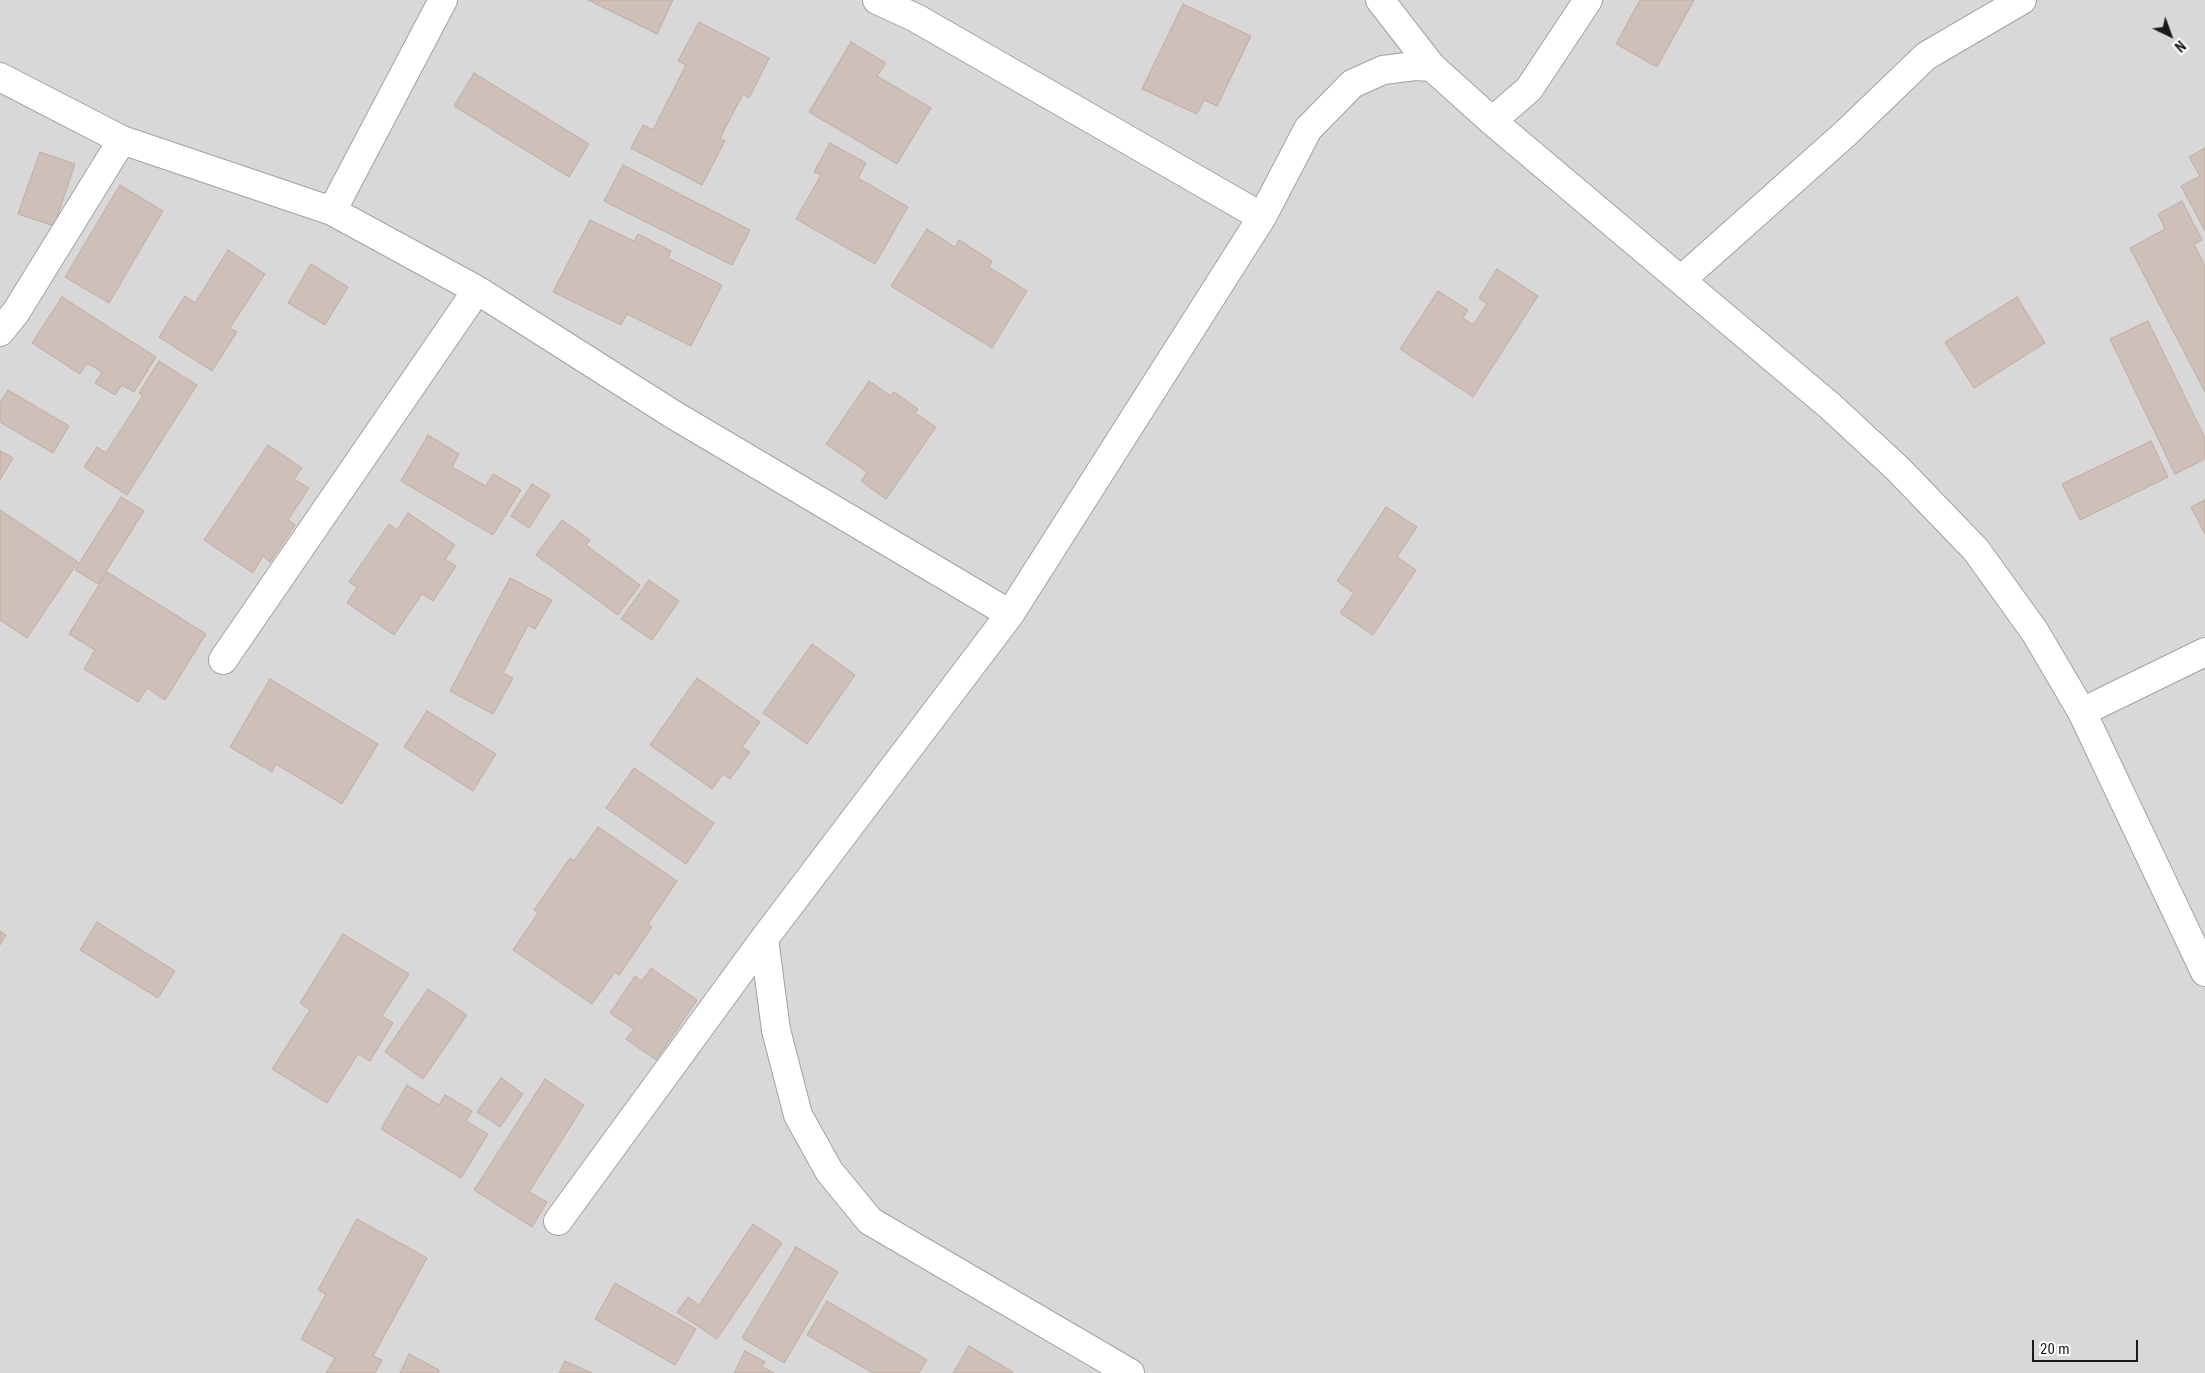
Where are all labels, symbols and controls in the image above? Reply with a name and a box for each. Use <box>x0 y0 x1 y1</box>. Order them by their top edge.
north arrow <box>2145 10 2195 60</box>
text: N <box>2172 37 2189 55</box>
scale bar <box>2035 1330 2141 1362</box>
text: 20 m <box>2040 1340 2070 1358</box>

